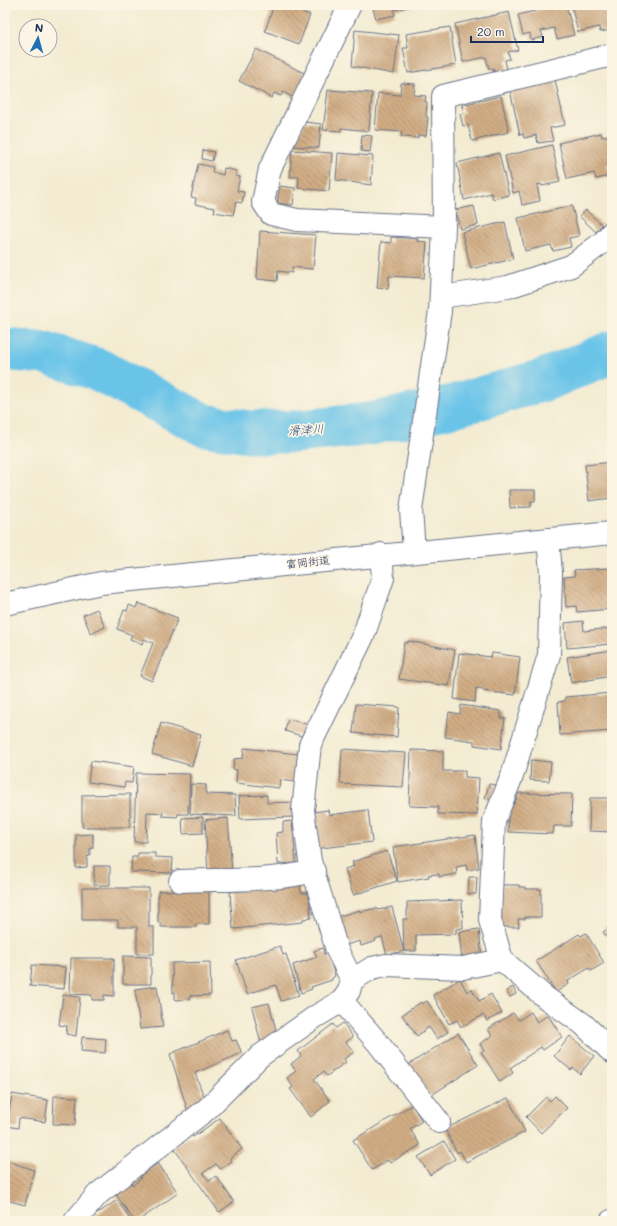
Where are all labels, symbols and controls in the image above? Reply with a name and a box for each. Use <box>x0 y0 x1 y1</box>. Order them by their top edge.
north arrow <box>18 18 58 58</box>
scale bar <box>471 18 543 44</box>
text: N <box>34 20 44 35</box>
text: 20 m <box>477 23 505 39</box>
water label: 滑津川 <box>287 420 324 438</box>
street label: 富岡街道 <box>285 552 331 571</box>

